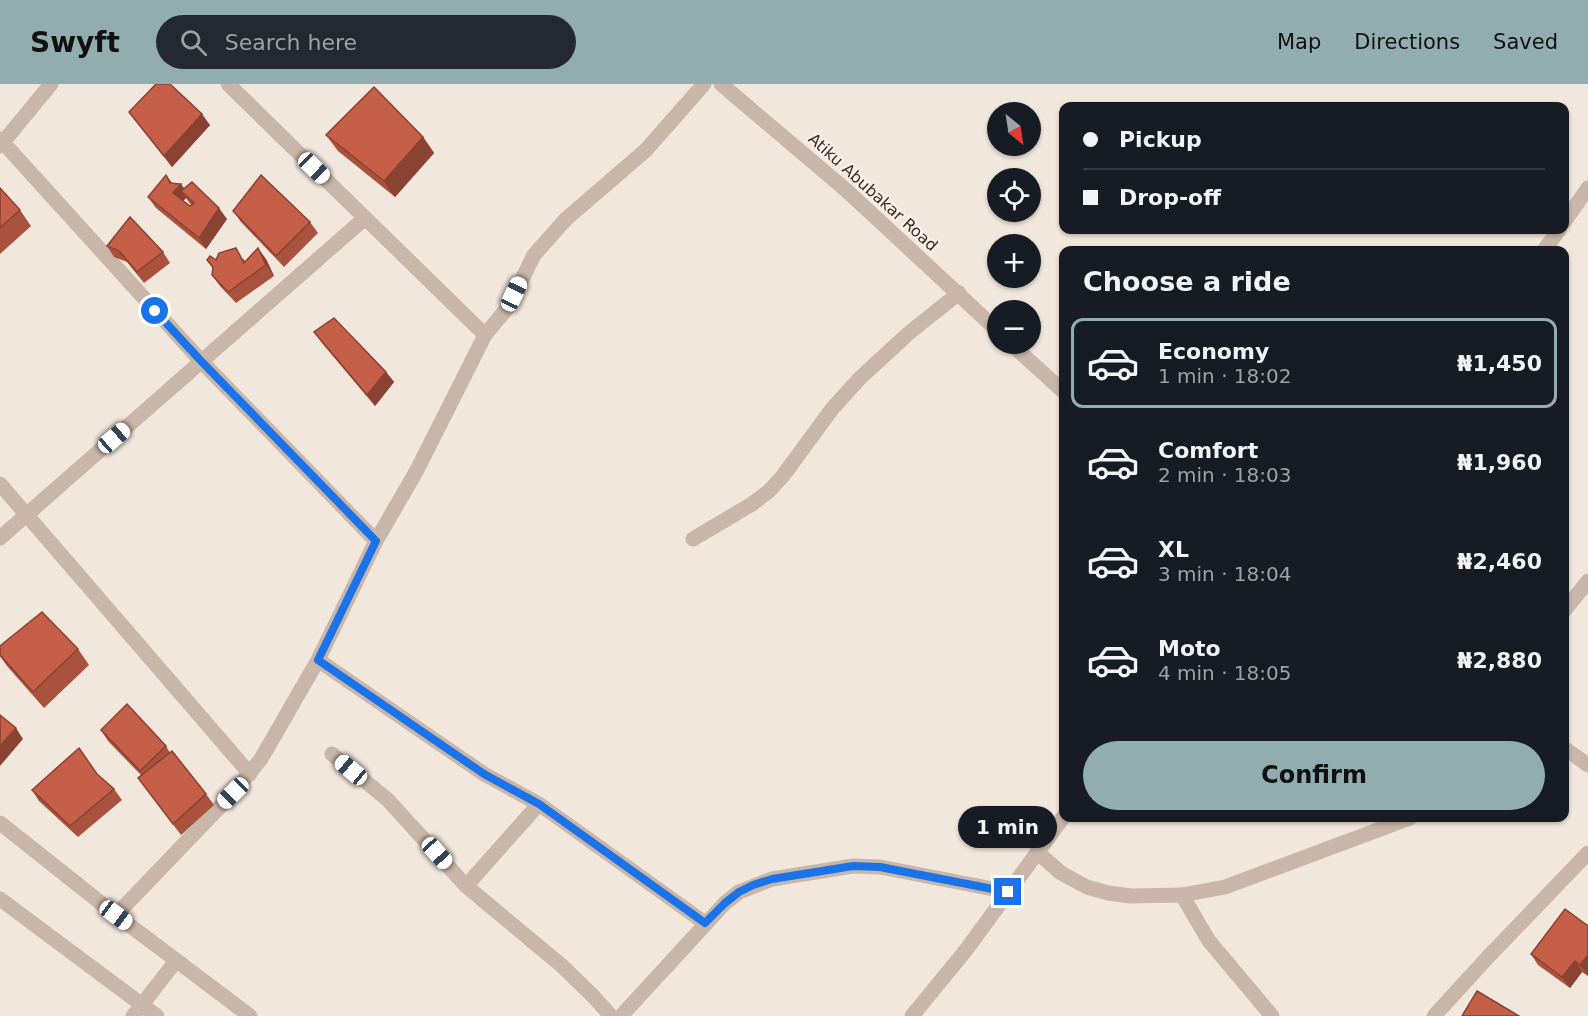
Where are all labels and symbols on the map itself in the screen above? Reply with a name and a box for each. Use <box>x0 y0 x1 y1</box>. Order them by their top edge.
north arrow <box>987 102 1041 156</box>
street label: Atiku Abubakar Road <box>805 129 941 255</box>
car <box>295 149 333 187</box>
car <box>498 274 530 314</box>
route start <box>141 297 168 324</box>
car <box>95 419 133 457</box>
car <box>331 752 371 788</box>
car <box>214 774 252 812</box>
callout: 1 min <box>958 805 1058 847</box>
car <box>418 834 456 872</box>
route end <box>994 878 1021 905</box>
car <box>96 897 136 933</box>

